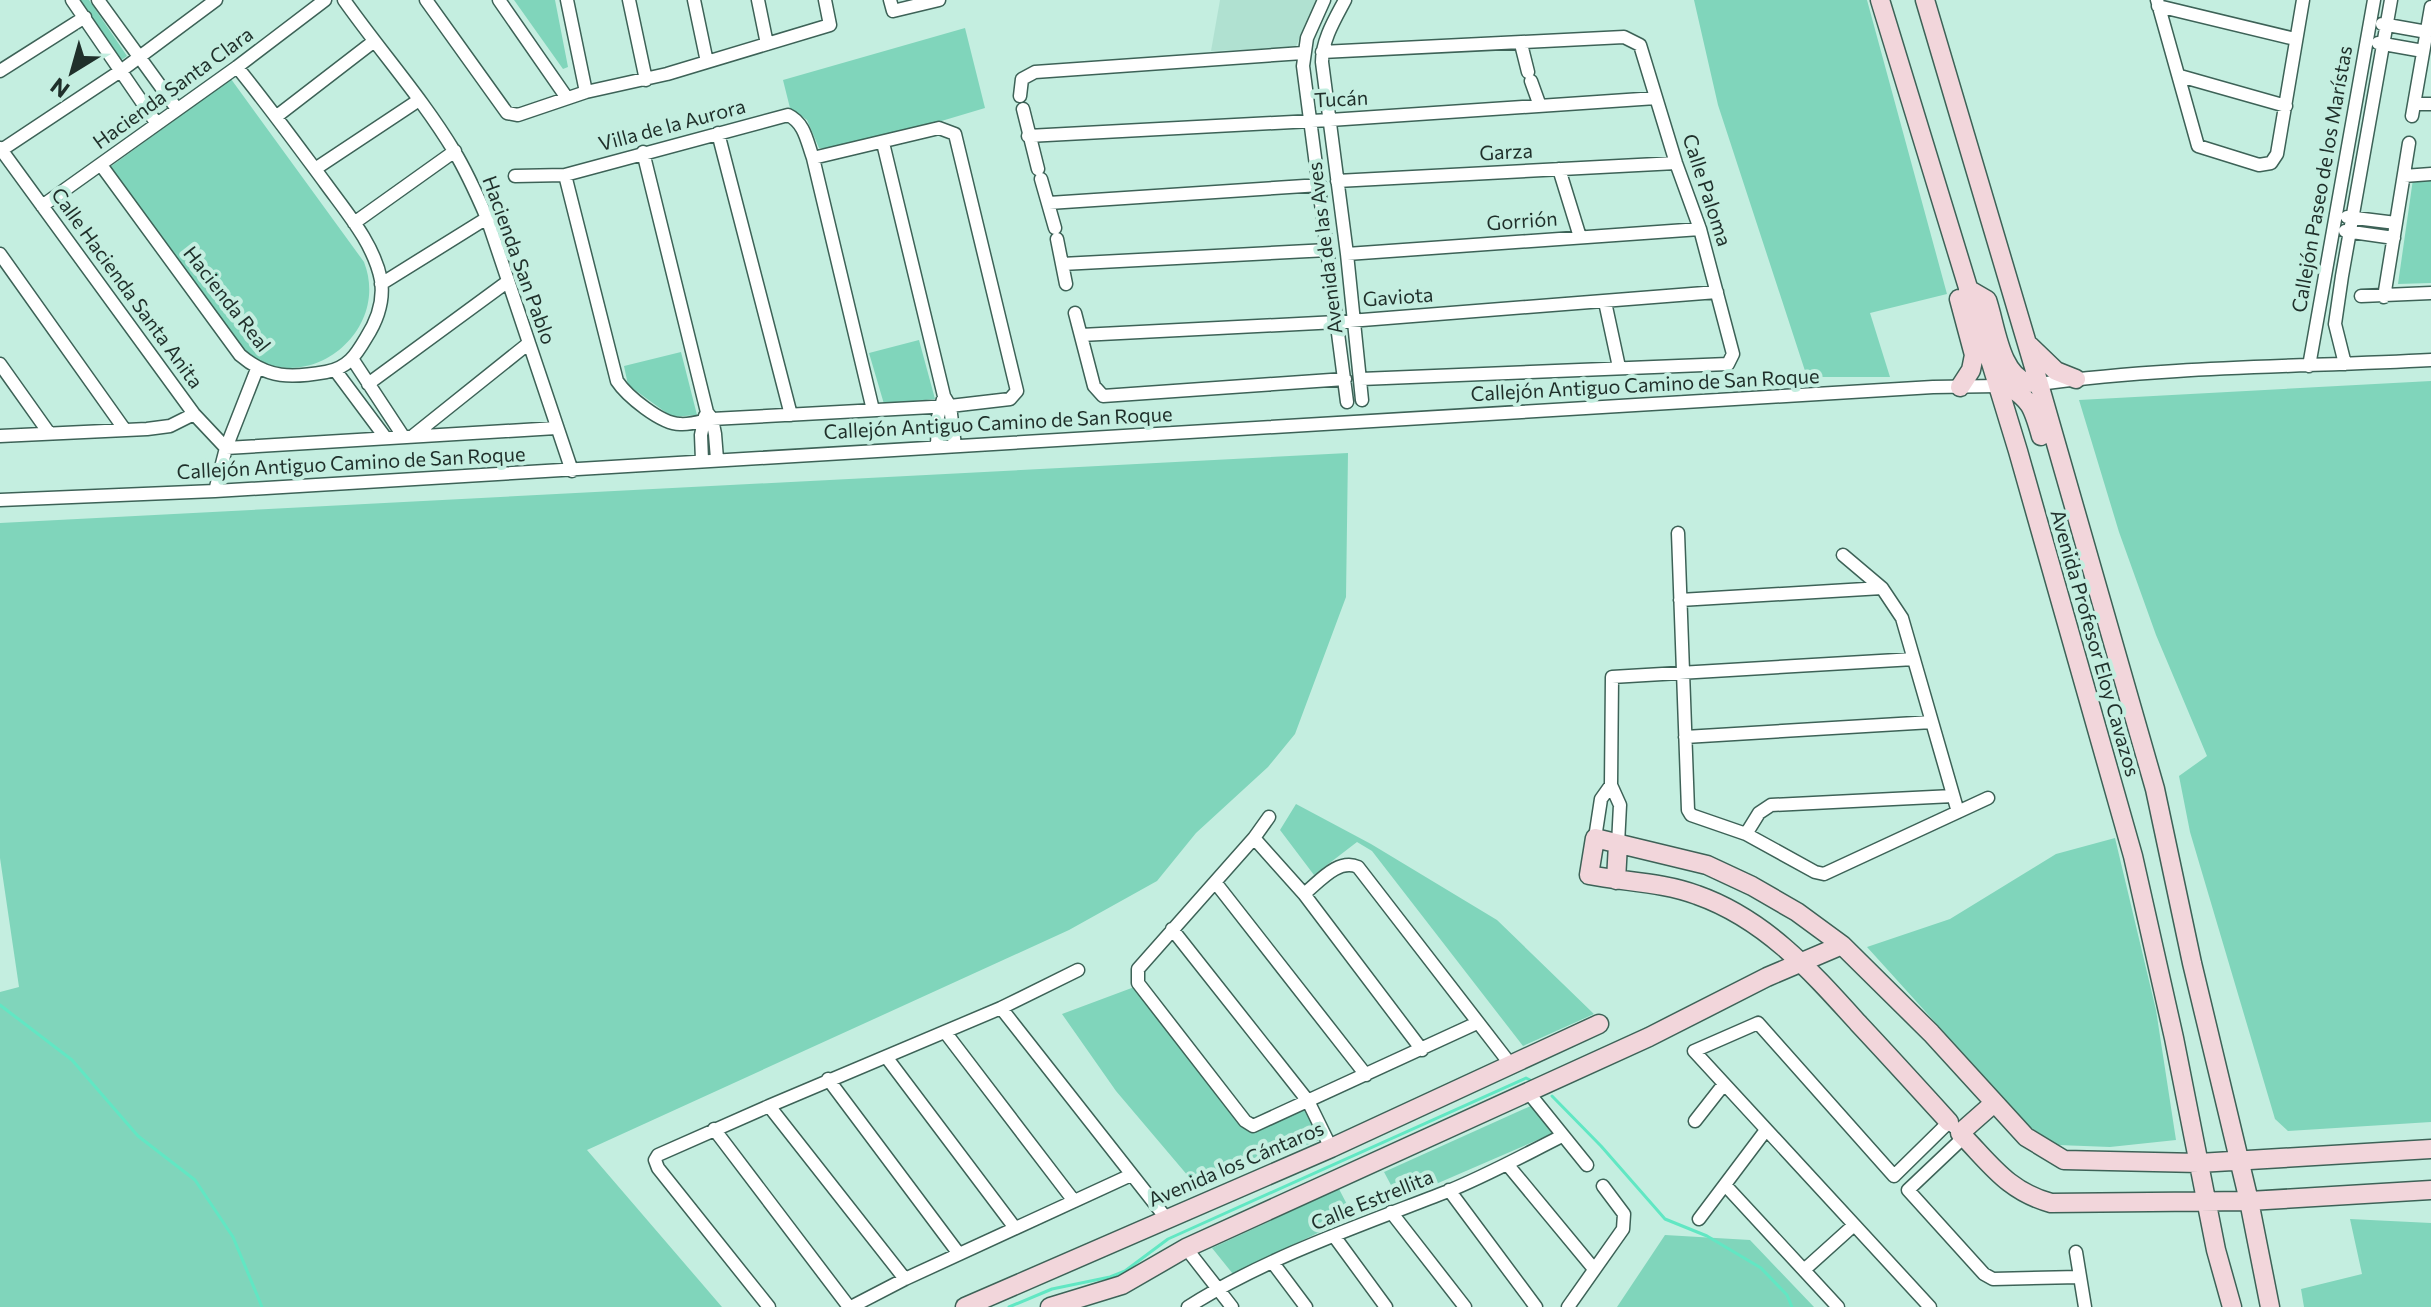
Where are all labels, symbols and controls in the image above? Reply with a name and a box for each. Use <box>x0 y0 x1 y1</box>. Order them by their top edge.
street label: Hacienda Santa Clara <box>88 21 257 153</box>
north arrow <box>32 32 112 112</box>
street label: Callejón Paseo de los Marístas <box>2286 43 2356 314</box>
text: N <box>45 73 74 104</box>
street label: Tucán <box>1313 85 1369 111</box>
street label: Villa de la Aurora <box>596 93 748 155</box>
street label: Calle Paloma <box>1679 131 1737 249</box>
street label: Garza <box>1479 138 1533 164</box>
street label: Avenida de las Aves <box>1302 161 1346 335</box>
street label: Hacienda San Pablo <box>478 172 562 347</box>
street label: Calle Hacienda Santa Anita <box>47 182 209 392</box>
street label: Gorrión <box>1486 206 1558 234</box>
street label: Hacienda Real <box>179 241 276 356</box>
street label: Gaviota <box>1362 282 1434 310</box>
street label: Callejón Antiguo Camino de San Roque <box>1470 363 1820 405</box>
street label: Callejón Antiguo Camino de San Roque <box>823 401 1173 443</box>
street label: Callejón Antiguo Camino de San Roque <box>176 441 526 483</box>
street label: Avenida Profesor Eloy Cavazos <box>2046 506 2146 779</box>
street label: Avenida los Cántaros <box>1144 1115 1327 1211</box>
street label: Calle Estrellita <box>1307 1164 1436 1235</box>

